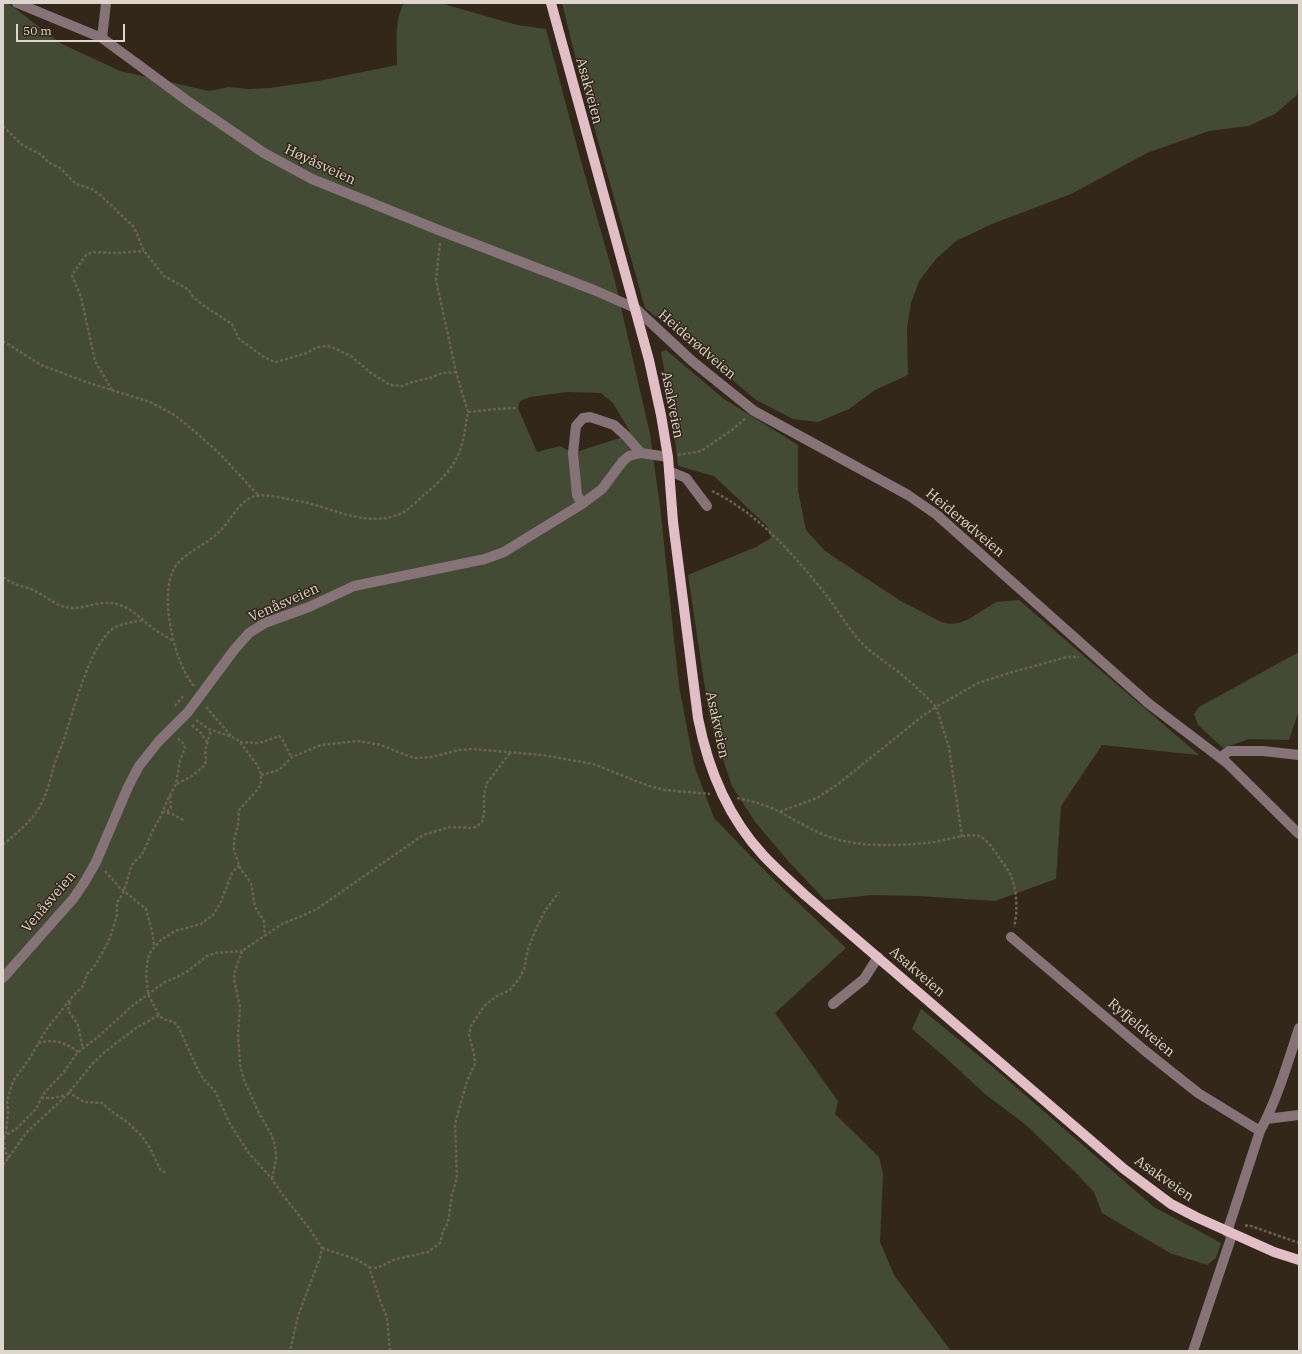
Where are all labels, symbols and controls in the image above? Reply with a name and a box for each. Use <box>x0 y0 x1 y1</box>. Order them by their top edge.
scale bar <box>18 16 127 42</box>
text: 50 m <box>23 23 52 38</box>
street label: Asakveien <box>572 56 606 126</box>
street label: Høyåsveien <box>282 141 358 189</box>
street label: Heiderødveien <box>655 307 739 383</box>
street label: Asakveien <box>657 370 687 440</box>
street label: Heiderødveien <box>922 485 1008 561</box>
street label: Venåsveien <box>246 580 322 626</box>
street label: Asakveien <box>702 690 732 760</box>
street label: Venåsveien <box>18 868 80 936</box>
street label: Asakveien <box>886 943 948 1001</box>
street label: Ryfjeldveien <box>1104 995 1178 1061</box>
street label: Asakveien <box>1131 1153 1197 1205</box>

